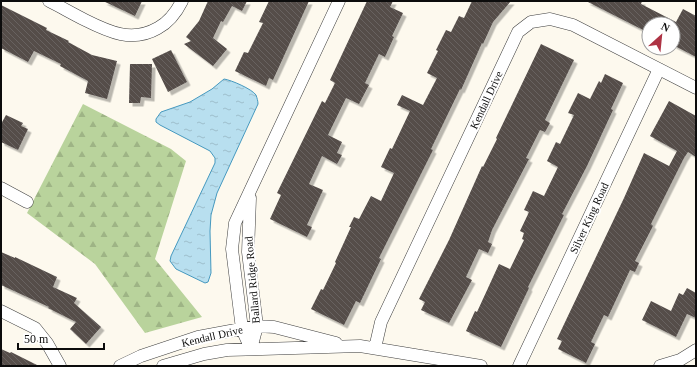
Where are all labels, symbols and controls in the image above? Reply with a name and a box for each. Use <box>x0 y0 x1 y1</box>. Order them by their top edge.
north arrow <box>641 16 681 56</box>
text: N <box>659 20 672 34</box>
street label: Kendall Drive <box>467 69 505 131</box>
street label: Silver King Road <box>567 180 611 255</box>
street label: Ballard Ridge Road <box>242 235 262 324</box>
street label: Kendall Drive <box>180 323 244 349</box>
scale bar <box>18 325 104 351</box>
text: 50 m <box>24 332 49 346</box>

